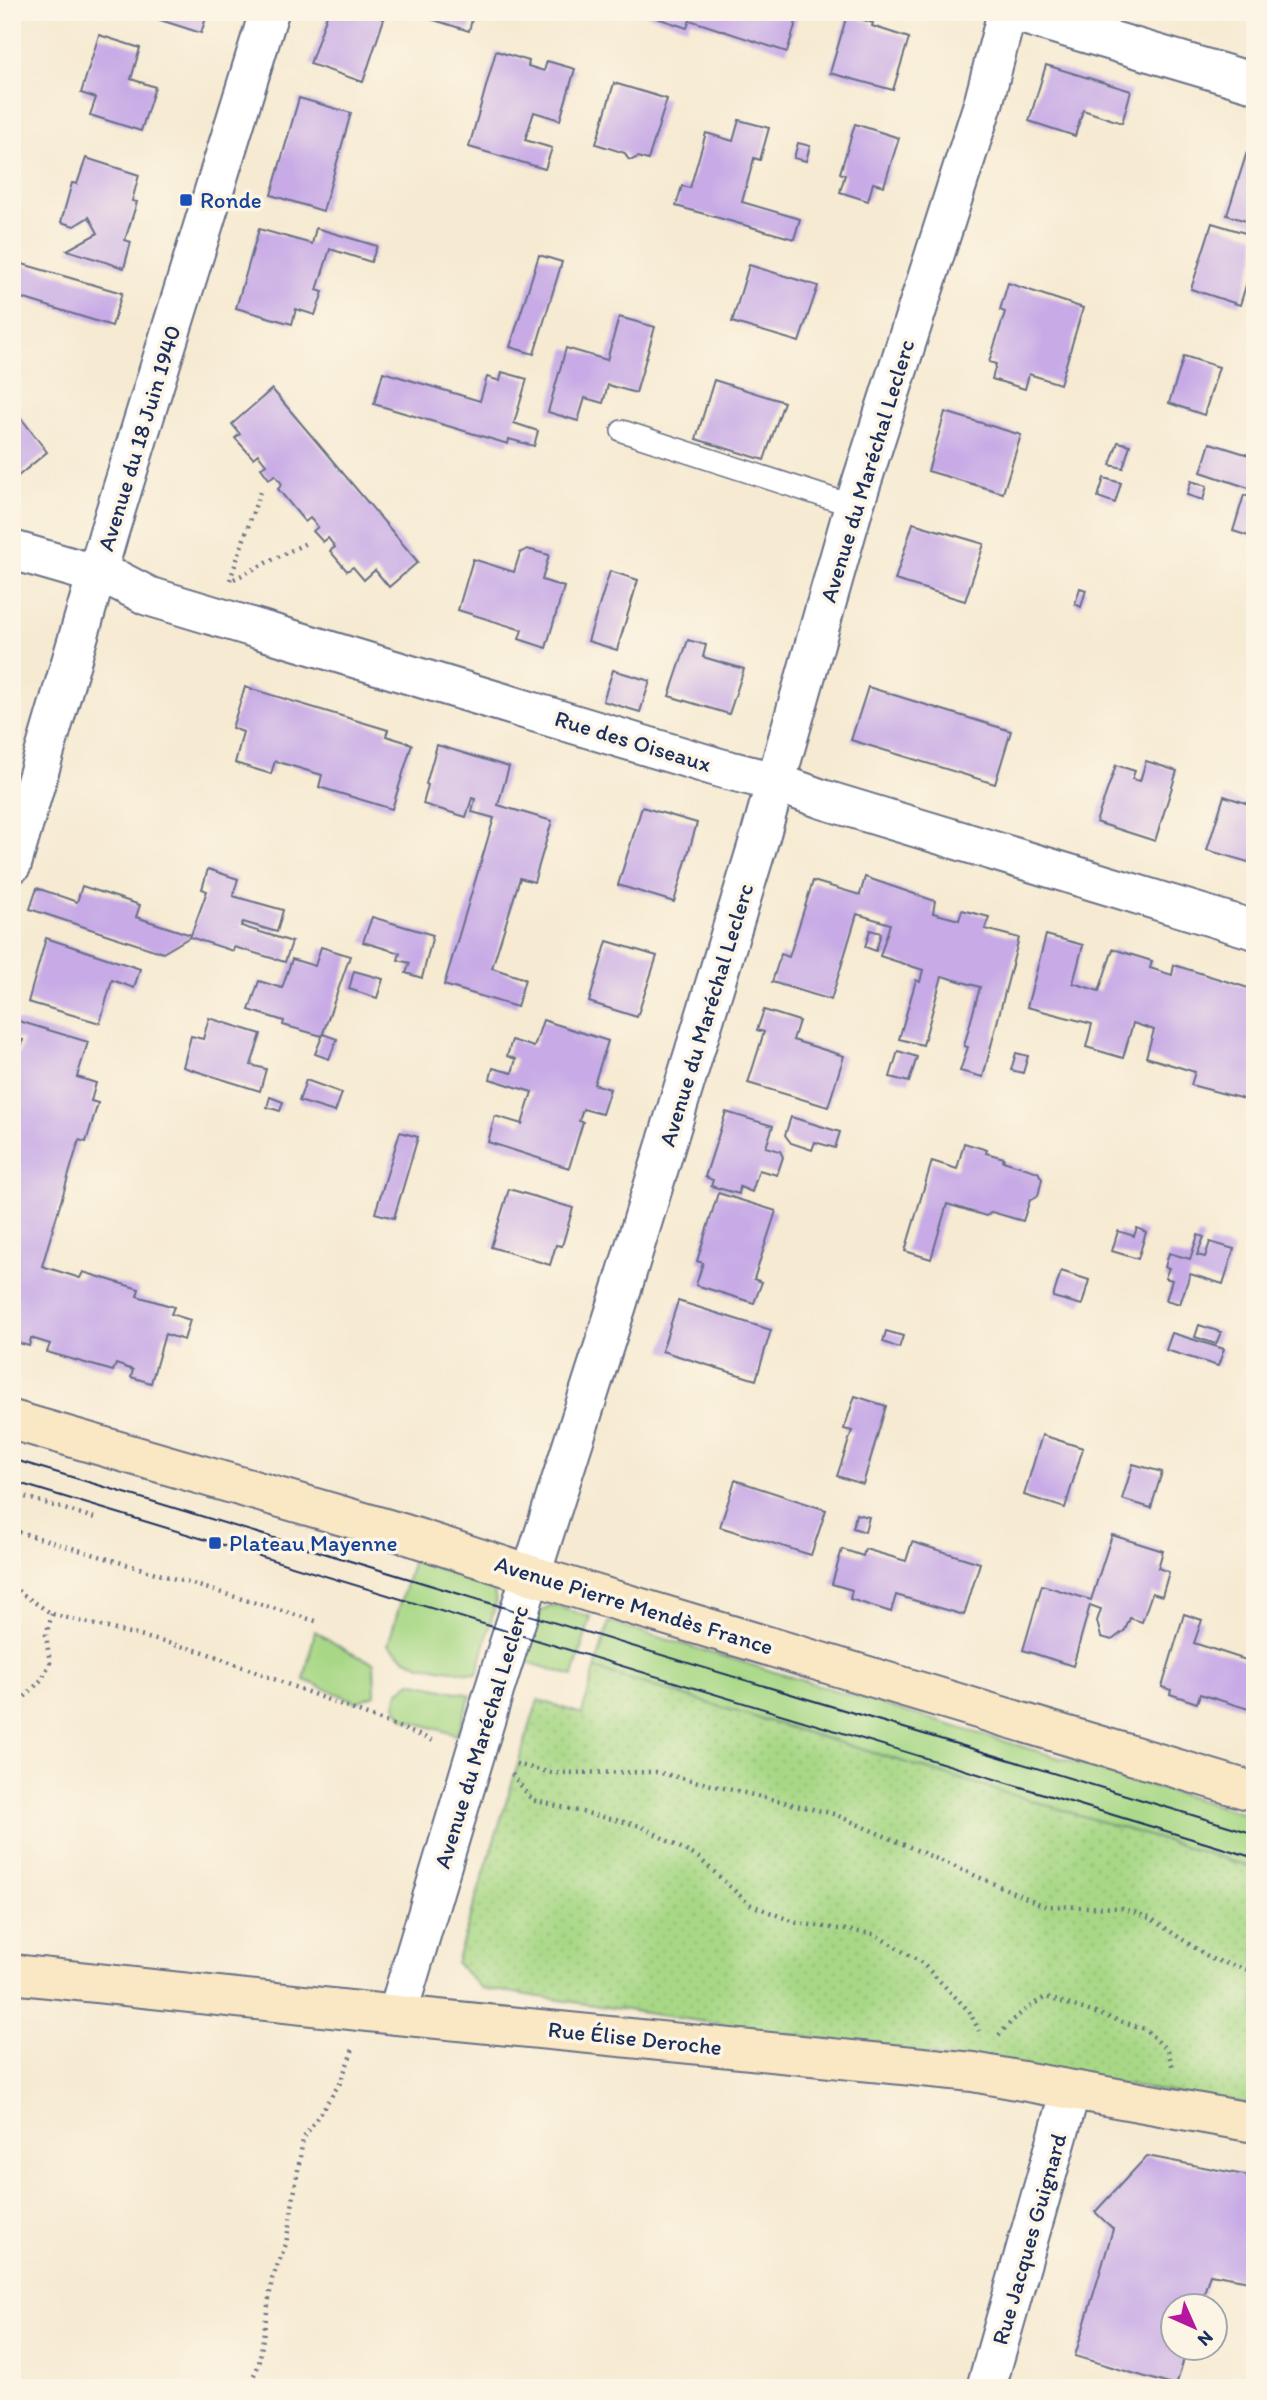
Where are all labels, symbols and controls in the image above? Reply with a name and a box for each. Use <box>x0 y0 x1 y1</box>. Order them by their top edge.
place label: Ronde <box>200 186 262 214</box>
marker: Ronde <box>178 192 194 208</box>
street label: Avenue du 18 Juin 1940 <box>91 322 187 554</box>
street label: Avenue du Maréchal Leclerc <box>814 336 920 606</box>
street label: Rue des Oiseaux <box>552 704 715 778</box>
street label: Avenue du Maréchal Leclerc <box>653 880 759 1150</box>
place label: Plateau Mayenne <box>229 1529 398 1557</box>
marker: Plateau Mayenne <box>207 1535 223 1551</box>
street label: Avenue Pierre Mendès France <box>491 1549 777 1661</box>
street label: Avenue du Maréchal Leclerc <box>428 1602 534 1872</box>
street label: Rue Élise Deroche <box>547 2015 723 2061</box>
street label: Rue Jacques Guignard <box>985 2130 1073 2348</box>
north arrow <box>1158 2292 1228 2362</box>
text: N <box>1193 2326 1218 2351</box>

